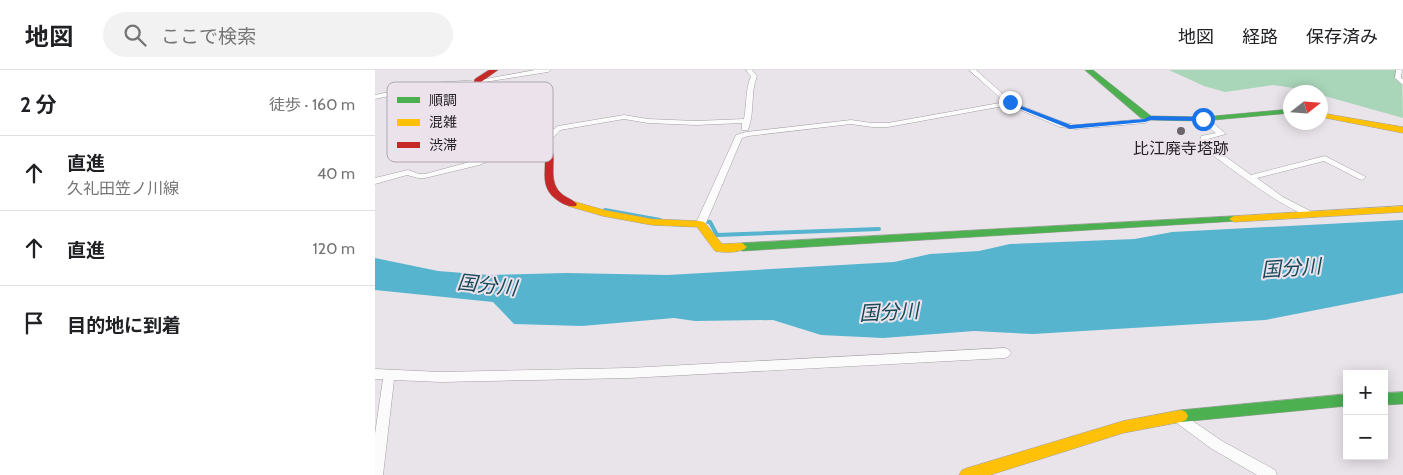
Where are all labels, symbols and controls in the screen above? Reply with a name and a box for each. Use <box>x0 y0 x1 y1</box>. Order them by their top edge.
search box <box>103 12 453 57</box>
icon: search <box>121 21 149 49</box>
text: 地図 <box>25 22 73 51</box>
text: ここで検索 <box>161 25 256 48</box>
text: 地図 <box>1178 26 1214 48</box>
text: 経路 <box>1242 26 1278 48</box>
text: 保存済み <box>1306 26 1378 48</box>
legend <box>387 82 553 162</box>
north arrow <box>1283 85 1328 130</box>
text: 順調 <box>429 91 457 109</box>
route end <box>999 91 1022 114</box>
text: 2 分 <box>20 92 57 117</box>
text: 徒歩 · 160 m <box>269 95 355 114</box>
route start <box>1192 108 1215 131</box>
text: 混雑 <box>429 113 457 131</box>
marker: 比江廃寺塔跡 <box>1175 125 1187 137</box>
text: 渋滞 <box>429 136 457 154</box>
place label: 比江廃寺塔跡 <box>1133 139 1229 158</box>
text: 直進 <box>67 152 105 175</box>
icon: ahead <box>20 159 48 187</box>
text: 40 m <box>317 164 355 183</box>
text: 久礼田笠ノ川線 <box>67 179 179 198</box>
icon: ahead <box>20 234 48 262</box>
text: 直進 <box>67 239 105 262</box>
text: 120 m <box>313 239 355 258</box>
water label: 国分川 <box>1260 254 1324 282</box>
water label: 国分川 <box>456 270 520 300</box>
water label: 国分川 <box>858 298 922 326</box>
icon: arrive <box>20 309 48 337</box>
text: 目的地に到着 <box>67 314 181 337</box>
map controls <box>1343 370 1388 460</box>
button: + <box>1343 370 1388 415</box>
button: − <box>1343 415 1388 460</box>

